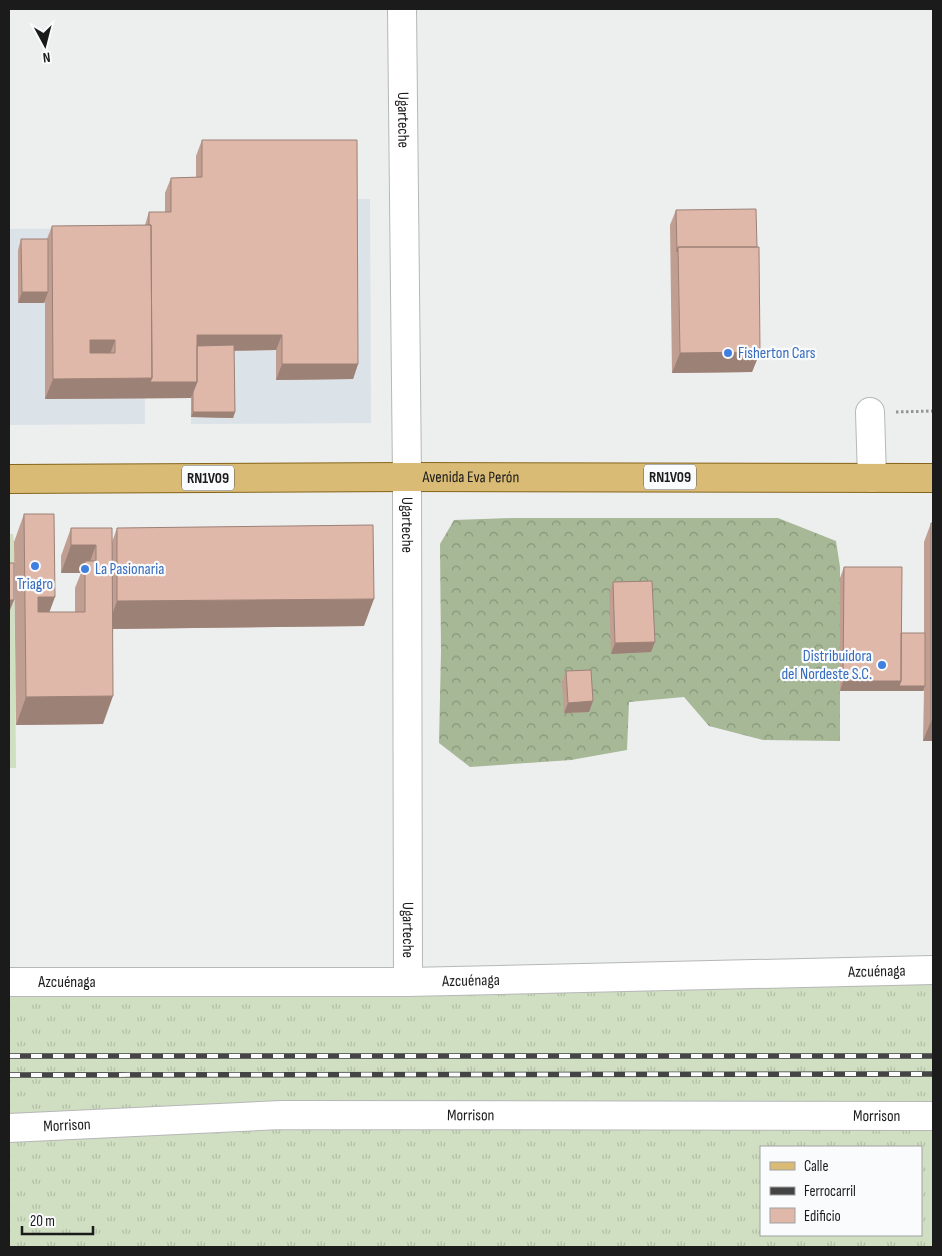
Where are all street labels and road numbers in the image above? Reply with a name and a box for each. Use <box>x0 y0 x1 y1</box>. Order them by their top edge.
street label: Ugarteche <box>393 92 413 148</box>
road number: RN1V09 <box>644 464 696 490</box>
road number: RN1V09 <box>182 466 234 490</box>
street label: Avenida Eva Perón <box>422 468 519 487</box>
street label: Ugarteche <box>398 497 417 553</box>
street label: Ugarteche <box>398 902 417 958</box>
street label: Azcuénaga <box>847 961 906 981</box>
street label: Azcuénaga <box>441 970 500 991</box>
street label: Azcuénaga <box>37 973 96 992</box>
street label: Morrison <box>447 1106 494 1125</box>
street label: Morrison <box>853 1106 900 1125</box>
street label: Morrison <box>43 1115 91 1136</box>

